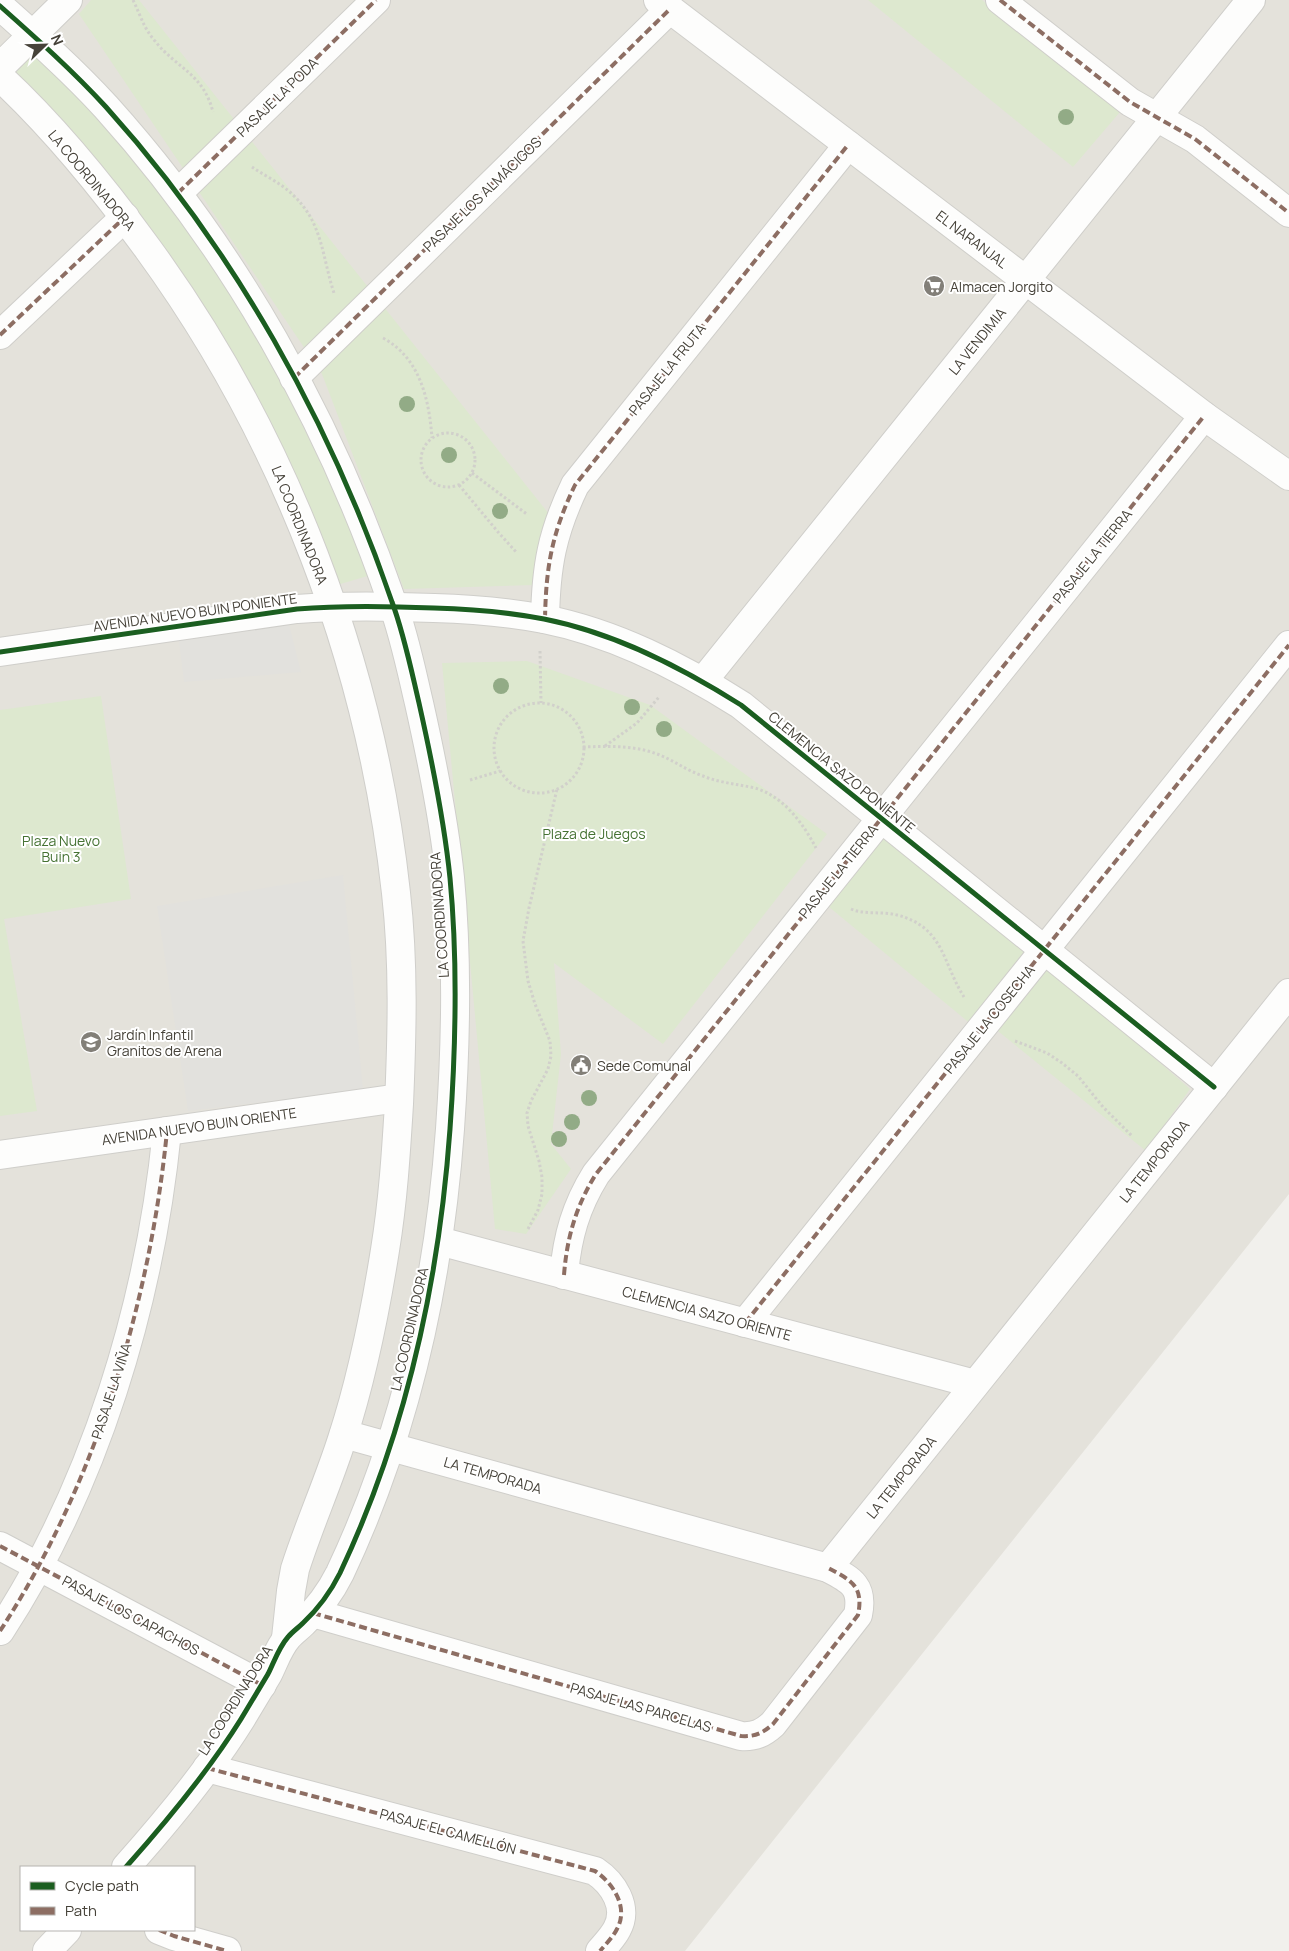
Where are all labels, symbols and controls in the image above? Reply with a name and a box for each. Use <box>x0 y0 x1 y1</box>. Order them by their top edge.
north arrow <box>20 20 70 70</box>
text: N <box>47 31 68 48</box>
street label: PASAJE LA PODA <box>232 53 322 141</box>
street label: LA COORDINADORA <box>44 126 140 235</box>
street label: PASAJE LOS ALMÁCIGOS <box>419 132 546 256</box>
street label: EL NARANJAL <box>932 206 1012 272</box>
supermarket icon: Almacen Jorgito <box>922 274 946 298</box>
place label: Almacen Jorgito <box>950 277 1053 296</box>
street label: LA VENDIMIA <box>944 303 1010 379</box>
street label: PASAJE LA FRUTA <box>624 319 710 419</box>
street label: LA COORDINADORA <box>268 463 333 587</box>
street label: PASAJE LA TIERRA <box>1048 505 1136 607</box>
street label: AVENIDA NUEVO BUIN PONIENTE <box>92 588 298 636</box>
street label: CLEMENCIA SAZO PONIENTE <box>765 707 919 837</box>
street label: PASAJE LA TIERRA <box>794 820 882 922</box>
park label: Plaza de Juegos <box>542 824 646 843</box>
park label: Plaza Nuevo Buin 3 <box>22 831 100 866</box>
street label: LA COORDINADORA <box>425 851 453 979</box>
street label: PASAJE LA COSECHA <box>939 961 1039 1077</box>
place label: Jardín Infantil Granitos de Arena <box>107 1025 222 1060</box>
school or university icon: Jardín Infantil Granitos de Arena <box>79 1030 103 1054</box>
public building icon: Sede Comunal <box>569 1053 593 1077</box>
place label: Sede Comunal <box>597 1056 691 1075</box>
street label: AVENIDA NUEVO BUIN ORIENTE <box>100 1103 298 1149</box>
street label: LA TEMPORADA <box>1115 1116 1193 1206</box>
street label: LA COORDINADORA <box>386 1265 432 1393</box>
street label: CLEMENCIA SAZO ORIENTE <box>620 1281 794 1345</box>
street label: PASAJE LA VIÑA <box>86 1340 136 1442</box>
street label: LA TEMPORADA <box>862 1432 940 1522</box>
street label: LA TEMPORADA <box>442 1452 544 1498</box>
street label: PASAJE LOS CAPACHOS <box>59 1571 203 1659</box>
street label: LA COORDINADORA <box>193 1641 277 1759</box>
street label: PASAJE LAS PARCELAS <box>568 1678 714 1736</box>
street label: PASAJE EL CAMELLÓN <box>378 1804 518 1858</box>
legend <box>20 1866 195 1931</box>
text: Cycle path <box>65 1875 139 1896</box>
text: Path <box>65 1900 97 1921</box>

